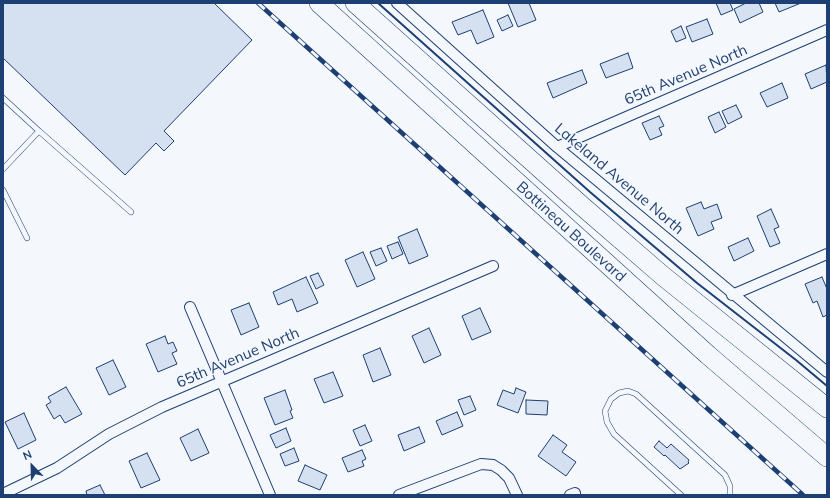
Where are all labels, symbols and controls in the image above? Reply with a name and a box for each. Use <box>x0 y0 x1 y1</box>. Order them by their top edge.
street label: 65th Avenue North <box>622 41 750 109</box>
street label: Lakeland Avenue North <box>551 120 687 238</box>
street label: Bottineau Boulevard <box>512 178 630 286</box>
street label: 65th Avenue North <box>174 324 302 392</box>
north arrow <box>12 446 52 486</box>
text: N <box>21 447 34 463</box>

